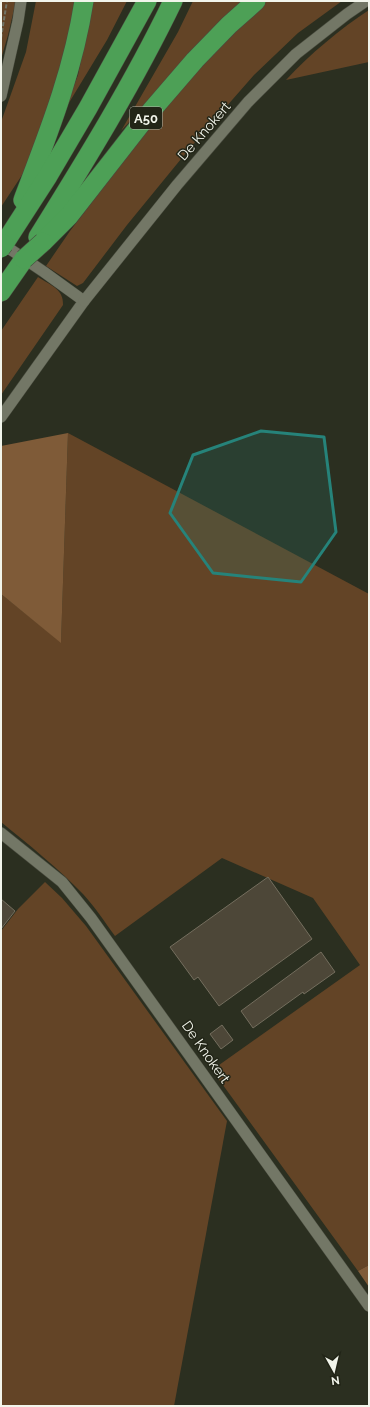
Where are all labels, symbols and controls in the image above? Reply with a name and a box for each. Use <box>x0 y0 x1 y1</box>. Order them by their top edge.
street label: De Knokert <box>174 98 234 163</box>
road number: A50 <box>130 107 162 129</box>
street label: De Knokert <box>179 1018 233 1086</box>
north arrow <box>314 1351 354 1391</box>
text: N <box>330 1373 340 1387</box>

